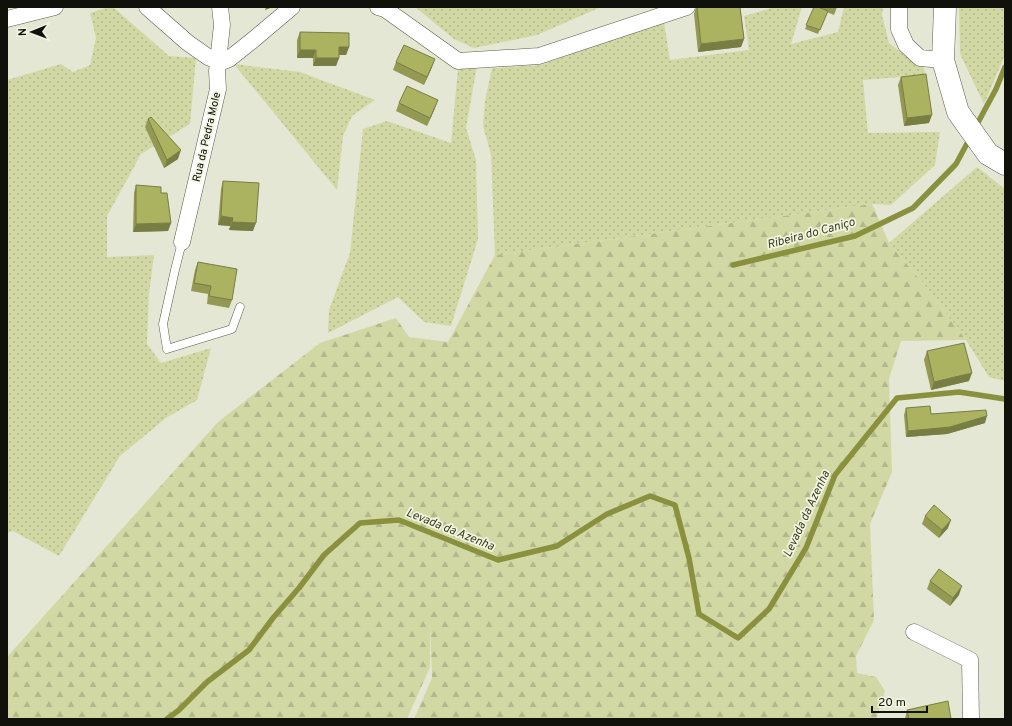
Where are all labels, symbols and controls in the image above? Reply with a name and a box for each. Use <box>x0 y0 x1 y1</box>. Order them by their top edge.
north arrow <box>12 12 52 52</box>
text: N <box>16 28 30 36</box>
street label: Rua da Pedra Mole <box>190 91 224 183</box>
water label: Ribeira do Caniço <box>765 214 857 253</box>
water label: Levada da Azenha <box>780 467 834 560</box>
water label: Levada da Azenha <box>404 505 497 555</box>
scale bar <box>872 688 927 714</box>
text: 20 m <box>878 695 906 711</box>

